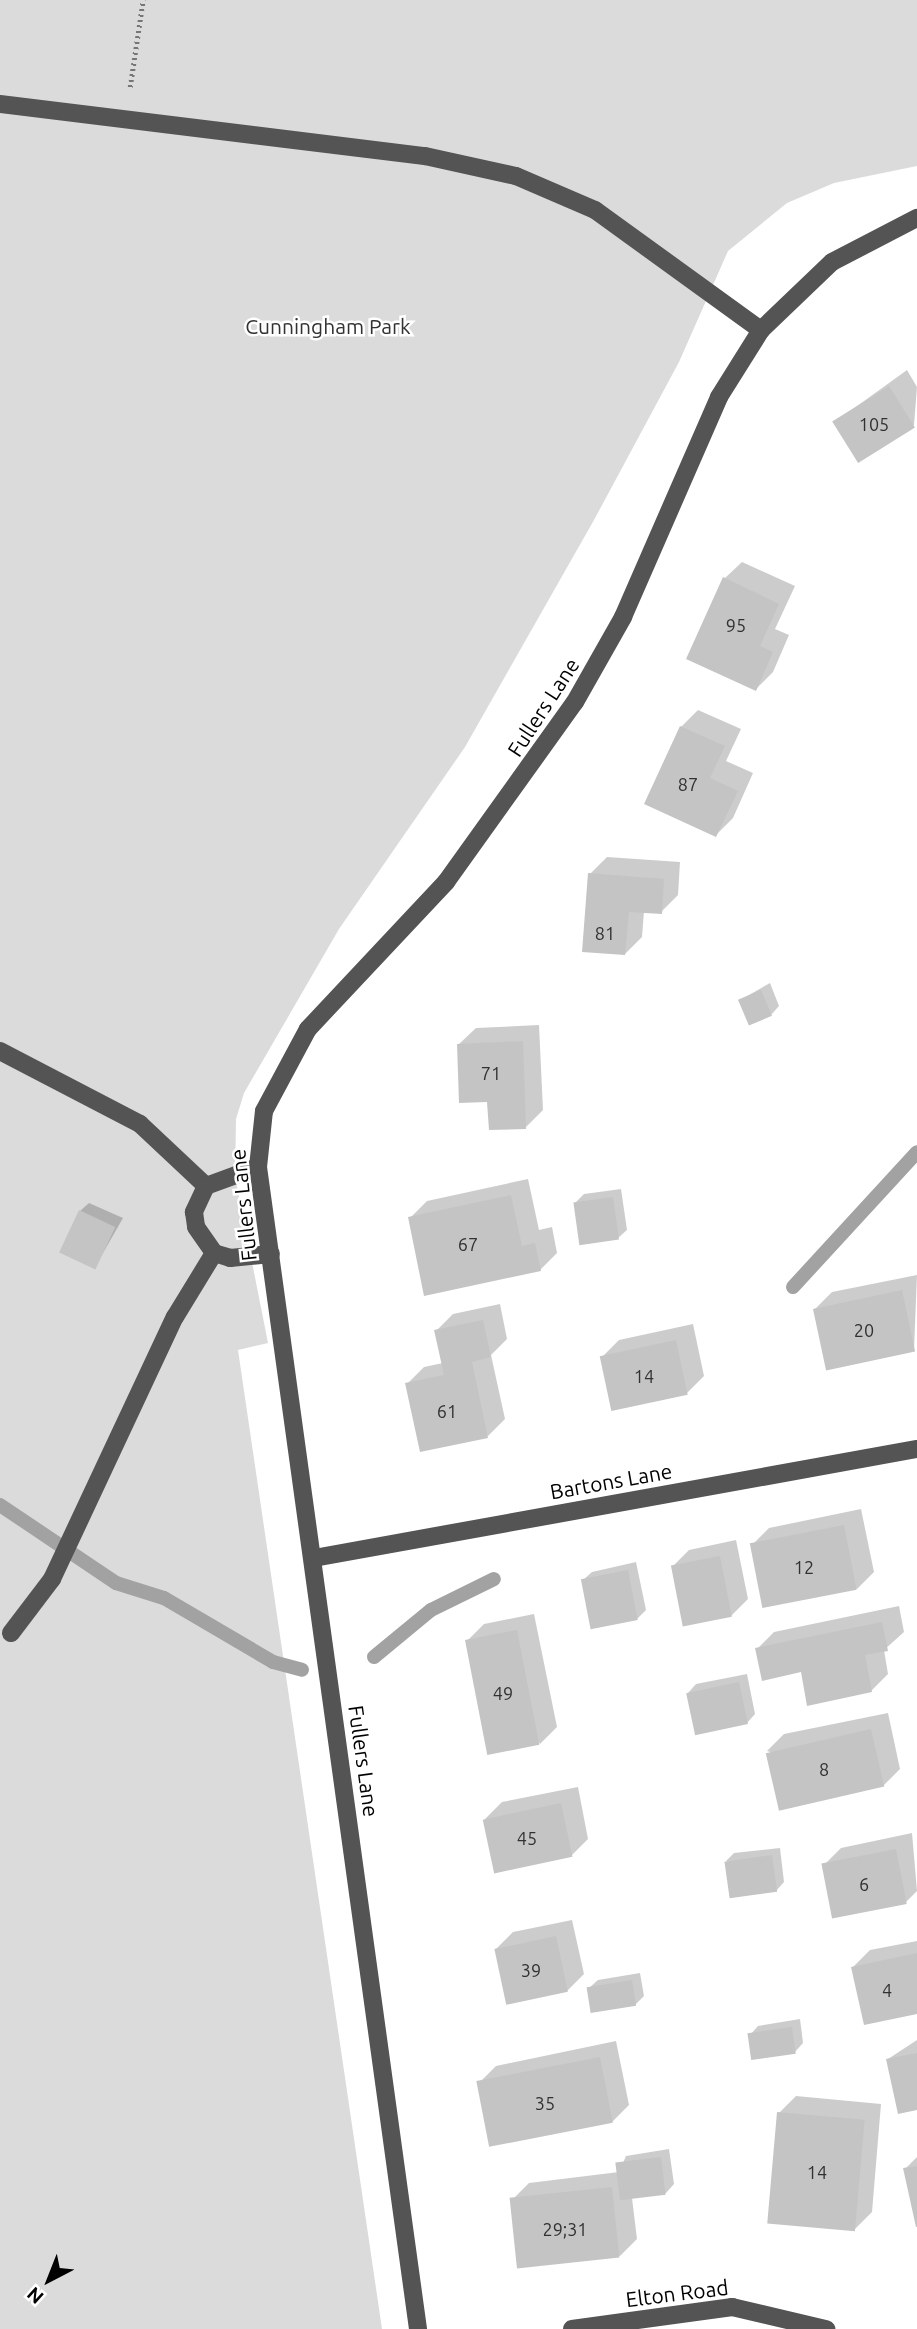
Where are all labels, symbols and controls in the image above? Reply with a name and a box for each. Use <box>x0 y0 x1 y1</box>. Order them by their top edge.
park label: Cunningham Park <box>245 313 411 339</box>
house number: 105 <box>859 413 889 435</box>
house number: 95 <box>726 614 746 636</box>
street label: Fullers Lane <box>502 653 584 761</box>
house number: 87 <box>678 773 698 795</box>
house number: 81 <box>595 922 615 944</box>
house number: 71 <box>481 1062 501 1084</box>
street label: Fullers Lane <box>225 1148 261 1262</box>
house number: 67 <box>458 1233 478 1255</box>
house number: 20 <box>854 1319 874 1341</box>
house number: 14 <box>634 1365 654 1387</box>
house number: 61 <box>437 1400 457 1422</box>
street label: Bartons Lane <box>548 1458 674 1504</box>
house number: 12 <box>794 1556 814 1578</box>
house number: 49 <box>493 1682 513 1704</box>
street label: Fullers Lane <box>344 1704 384 1818</box>
house number: 8 <box>819 1758 829 1780</box>
house number: 45 <box>517 1827 537 1849</box>
house number: 6 <box>859 1873 869 1895</box>
house number: 39 <box>521 1959 541 1981</box>
house number: 4 <box>882 1979 892 2001</box>
house number: 35 <box>535 2092 555 2114</box>
house number: 14 <box>807 2161 827 2183</box>
house number: 29;31 <box>542 2218 588 2240</box>
north arrow <box>14 2245 84 2315</box>
street label: Elton Road <box>624 2274 730 2312</box>
text: N <box>22 2283 48 2309</box>

